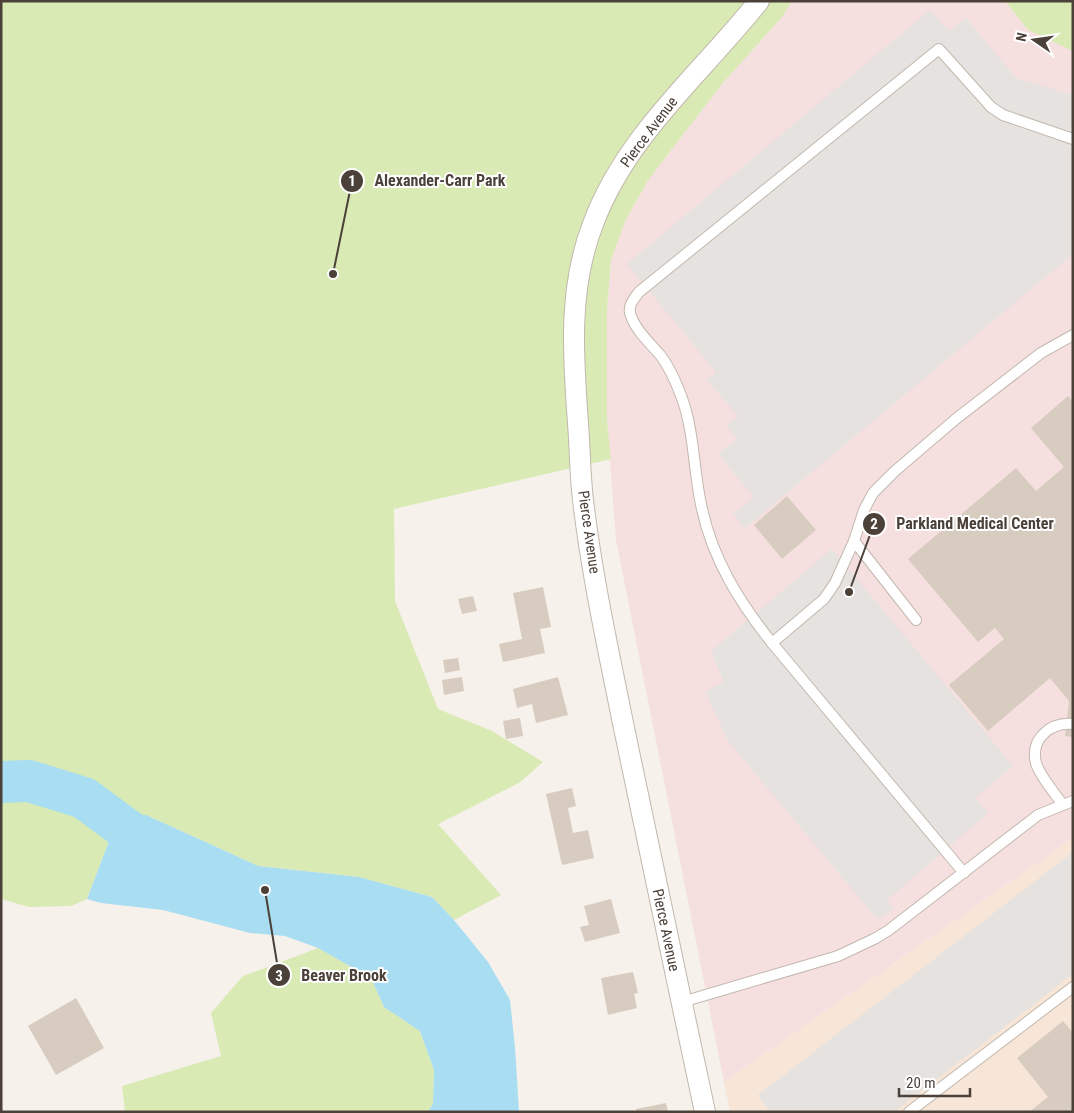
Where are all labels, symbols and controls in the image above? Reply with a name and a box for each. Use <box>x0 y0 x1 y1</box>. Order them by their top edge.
north arrow <box>1009 15 1059 65</box>
text: N <box>1013 31 1030 43</box>
street label: Pierce Avenue <box>617 93 681 171</box>
callout: Alexander-Carr Park <box>340 165 516 196</box>
text: Alexander-Carr Park <box>375 171 506 190</box>
text: 1 <box>348 172 356 190</box>
street label: Pierce Avenue <box>574 489 604 575</box>
callout: Parkland Medical Center <box>862 508 1064 539</box>
text: Parkland Medical Center <box>896 514 1054 533</box>
text: 2 <box>870 515 878 533</box>
street label: Pierce Avenue <box>648 887 684 973</box>
callout: Beaver Brook <box>266 960 397 991</box>
text: Beaver Brook <box>301 966 387 985</box>
text: 3 <box>275 967 283 985</box>
scale bar <box>899 1066 970 1098</box>
text: 20 m <box>906 1074 936 1092</box>

